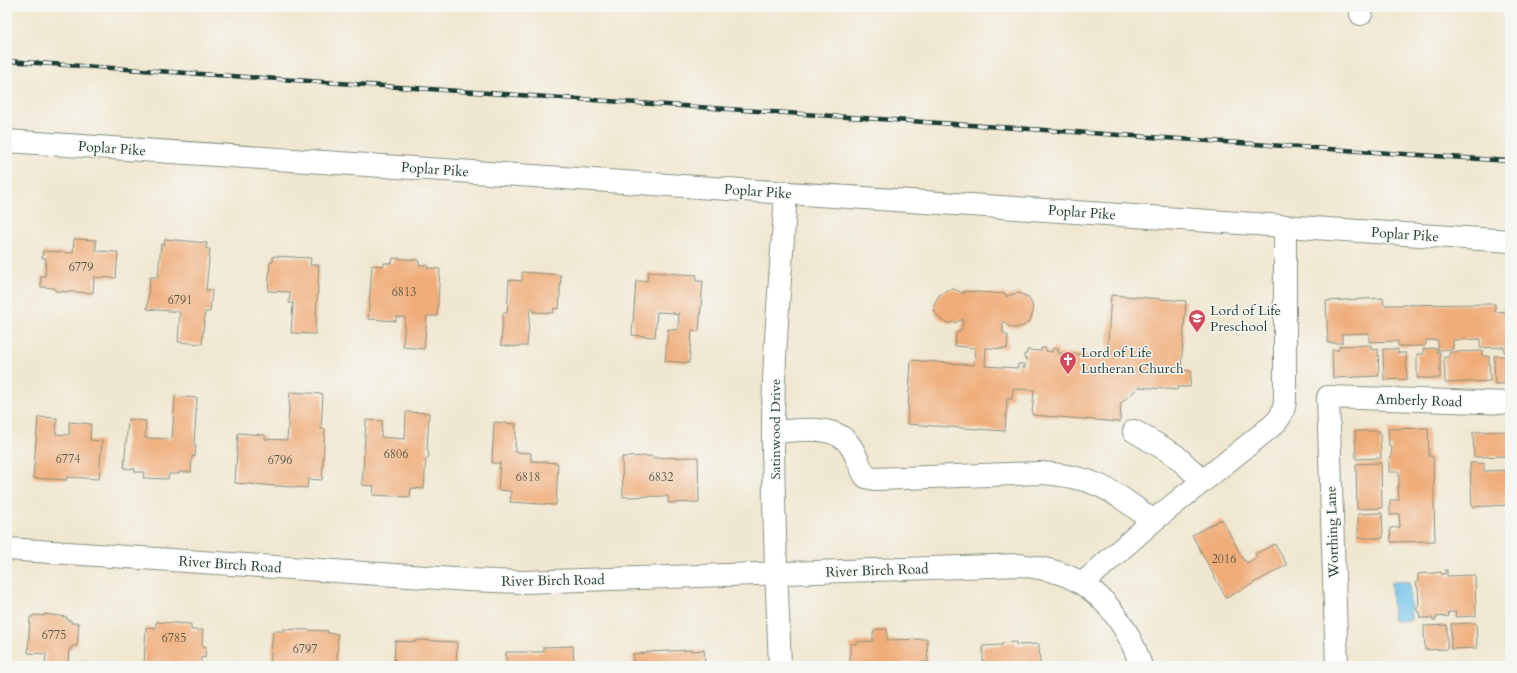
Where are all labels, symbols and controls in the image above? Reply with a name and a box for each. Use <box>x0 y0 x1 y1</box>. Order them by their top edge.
street label: Poplar Pike <box>77 137 146 160</box>
street label: Poplar Pike <box>400 158 469 181</box>
street label: Poplar Pike <box>723 180 792 203</box>
street label: Poplar Pike <box>1047 201 1116 224</box>
street label: Poplar Pike <box>1370 223 1439 246</box>
house number: 6779 <box>69 259 93 275</box>
house number: 6813 <box>392 284 416 300</box>
house number: 6791 <box>168 292 192 308</box>
place label: Lord of Life Preschool <box>1210 301 1281 336</box>
school or university icon: Lord of Life Preschool <box>1187 308 1207 333</box>
place label: Lord of Life Lutheran Church <box>1081 343 1184 378</box>
church icon: Lord of Life Lutheran Church <box>1058 350 1078 375</box>
street label: Satinwood Drive <box>766 379 785 479</box>
street label: Amberly Road <box>1376 390 1463 412</box>
house number: 6806 <box>384 446 408 462</box>
house number: 6774 <box>56 451 80 467</box>
house number: 6796 <box>268 452 292 468</box>
house number: 6818 <box>516 469 540 485</box>
house number: 6832 <box>649 469 673 485</box>
street label: Worthing Lane <box>1321 485 1344 580</box>
street label: River Birch Road <box>178 551 283 578</box>
house number: 2016 <box>1212 551 1236 567</box>
street label: River Birch Road <box>825 559 929 582</box>
street label: River Birch Road <box>501 570 605 591</box>
house number: 6775 <box>42 627 66 643</box>
house number: 6785 <box>162 630 186 646</box>
house number: 6797 <box>293 641 317 657</box>

